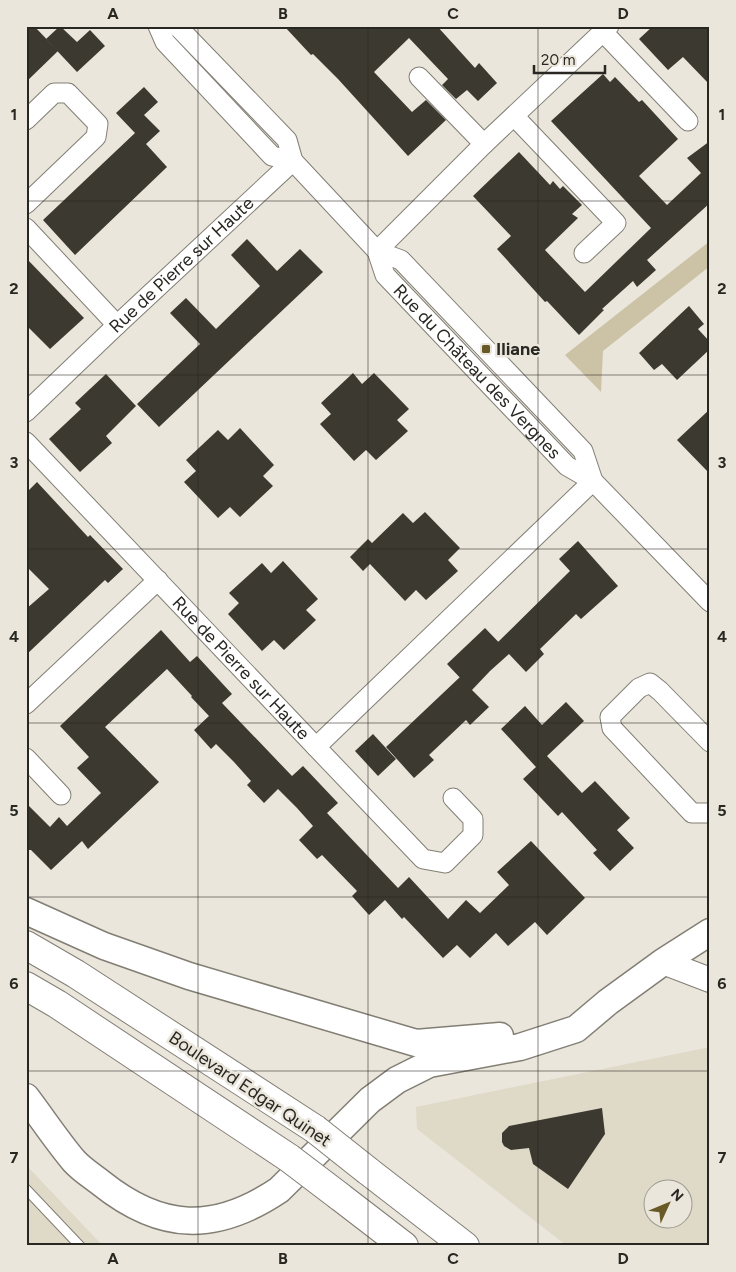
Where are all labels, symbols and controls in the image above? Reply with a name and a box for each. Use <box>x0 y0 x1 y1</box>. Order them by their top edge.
text: A <box>107 4 119 23</box>
text: B <box>278 4 288 23</box>
text: C <box>447 4 459 23</box>
text: D <box>617 4 629 23</box>
scale bar <box>534 42 605 74</box>
text: 20 m <box>541 51 575 69</box>
text: 1 <box>11 105 17 124</box>
text: 1 <box>719 105 725 124</box>
street label: Rue de Pierre sur Haute <box>105 192 258 338</box>
text: 2 <box>9 279 19 298</box>
text: 2 <box>717 279 727 298</box>
street label: Rue du Château des Vergnes <box>389 280 565 463</box>
place label: Iliane <box>496 338 540 360</box>
marker: Iliane <box>480 343 492 355</box>
text: 3 <box>10 453 19 472</box>
text: 3 <box>718 453 727 472</box>
street label: Rue de Pierre sur Haute <box>168 592 314 745</box>
text: 4 <box>9 627 19 646</box>
text: 4 <box>717 627 727 646</box>
text: 5 <box>9 801 19 820</box>
text: 5 <box>717 801 727 820</box>
text: 6 <box>9 974 19 993</box>
text: 6 <box>717 974 727 993</box>
street label: Boulevard Edgar Quinet <box>165 1027 335 1152</box>
text: 7 <box>10 1148 19 1167</box>
text: 7 <box>718 1148 727 1167</box>
north arrow <box>644 1180 694 1230</box>
text: N <box>667 1186 687 1205</box>
text: A <box>107 1249 119 1268</box>
text: B <box>278 1249 288 1268</box>
text: C <box>447 1249 459 1268</box>
text: D <box>617 1249 629 1268</box>

